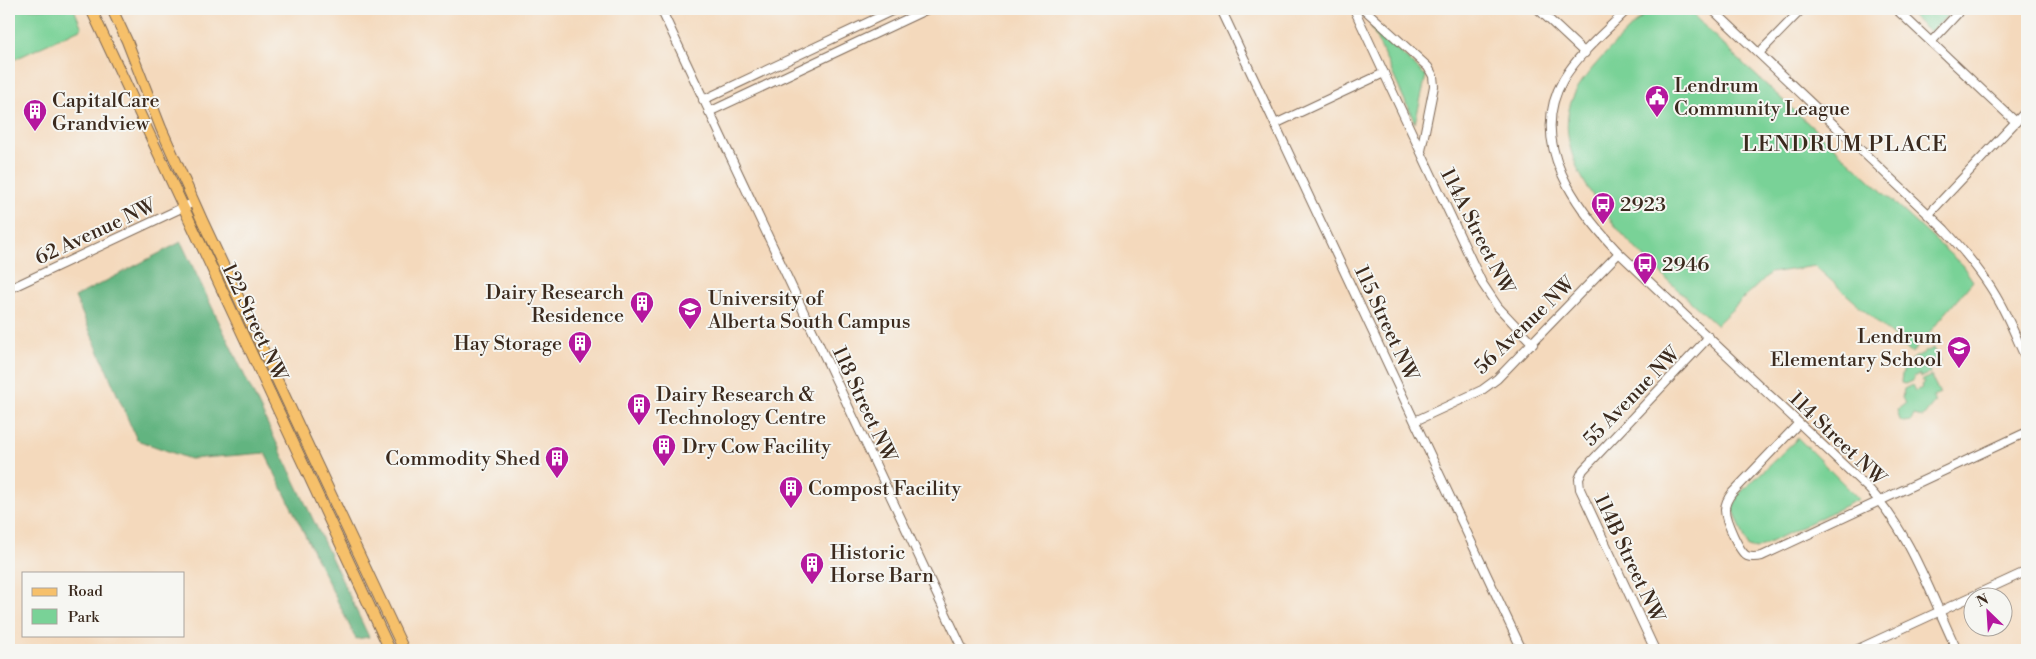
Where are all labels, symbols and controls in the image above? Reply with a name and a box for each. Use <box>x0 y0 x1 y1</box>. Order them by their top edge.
place label: Lendrum Community League <box>1674 74 1850 122</box>
public building icon: Lendrum Community League <box>1644 84 1670 118</box>
place label: CapitalCare Grandview <box>52 89 160 137</box>
building icon: CapitalCare Grandview <box>22 98 48 132</box>
district label: LENDRUM PLACE <box>1742 131 1948 158</box>
street label: 114A Street NW <box>1434 164 1520 300</box>
bus stop icon: 2923 <box>1590 191 1616 225</box>
street label: 62 Avenue NW <box>31 193 161 271</box>
place label: 2923 <box>1620 193 1666 218</box>
bus stop icon: 2946 <box>1632 251 1658 285</box>
place label: 2946 <box>1662 253 1709 278</box>
street label: 122 Street NW <box>215 260 292 386</box>
street label: 115 Street NW <box>1348 262 1424 386</box>
street label: 56 Avenue NW <box>1469 271 1581 380</box>
place label: Dairy Research Residence <box>486 281 624 329</box>
place label: University of Alberta South Campus <box>707 287 910 335</box>
building icon: Dairy Research Residence <box>629 290 655 324</box>
school or university icon: University of Alberta South Campus <box>677 296 703 330</box>
place label: Lendrum Elementary School <box>1770 325 1942 373</box>
building icon: Hay Storage <box>567 330 593 364</box>
place label: Hay Storage <box>454 332 562 357</box>
school or university icon: Lendrum Elementary School <box>1946 335 1972 369</box>
street label: 55 Avenue NW <box>1578 341 1687 452</box>
street label: 118 Street NW <box>826 343 902 467</box>
place label: Dairy Research & Technology Centre <box>656 383 826 431</box>
street label: 114 Street NW <box>1783 387 1891 492</box>
building icon: Dairy Research & Technology Centre <box>626 392 652 426</box>
building icon: Dry Cow Facility <box>651 433 677 467</box>
place label: Dry Cow Facility <box>682 435 831 460</box>
building icon: Commodity Shed <box>544 445 570 479</box>
place label: Commodity Shed <box>385 447 541 472</box>
building icon: Compost Facility <box>778 475 804 509</box>
place label: Compost Facility <box>808 477 961 502</box>
street label: 114B Street NW <box>1588 491 1670 628</box>
place label: Historic Horse Barn <box>830 541 934 589</box>
building icon: Historic Horse Barn <box>799 551 825 585</box>
legend <box>22 572 185 636</box>
text: Road <box>68 582 103 601</box>
north arrow <box>1964 586 2014 636</box>
text: N <box>1974 591 1992 612</box>
text: Park <box>68 608 100 627</box>

